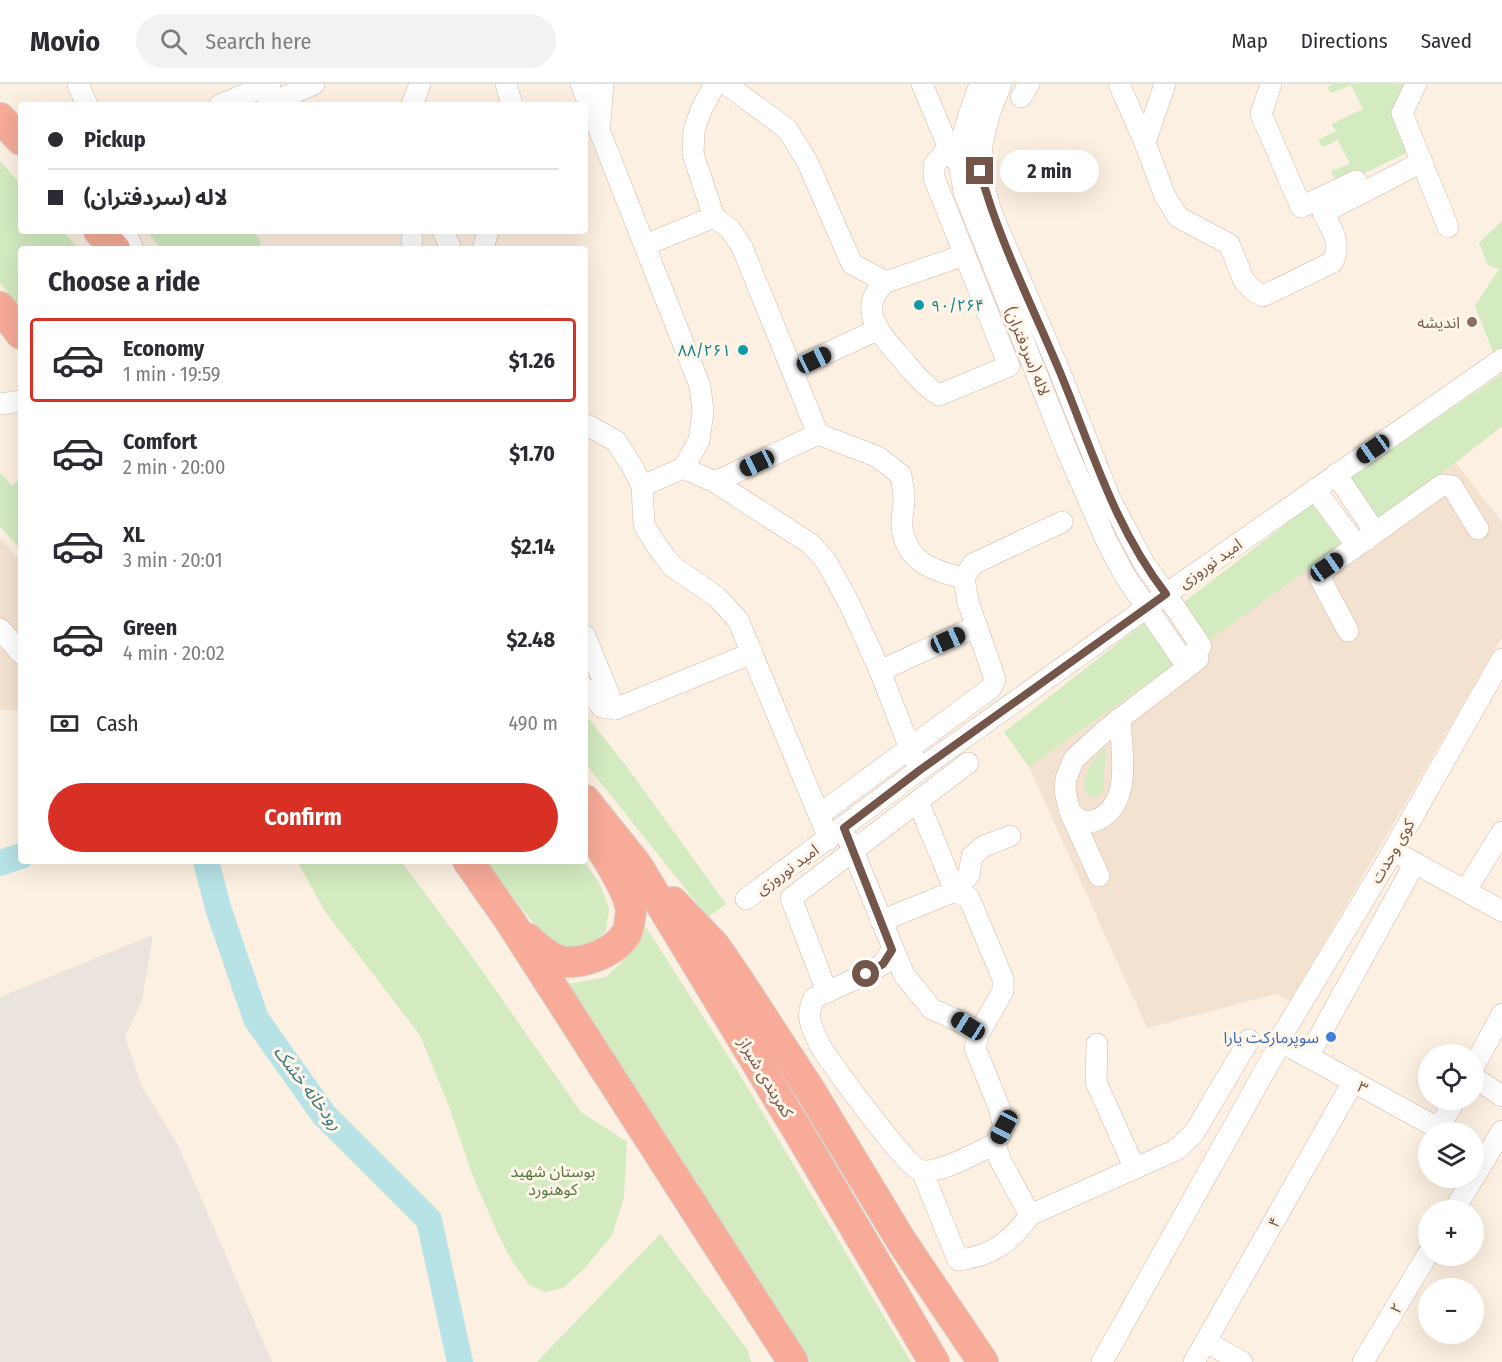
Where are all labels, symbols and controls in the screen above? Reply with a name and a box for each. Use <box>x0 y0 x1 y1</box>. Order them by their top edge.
search box <box>136 14 556 68</box>
text: Movio <box>30 25 100 58</box>
icon: search <box>157 25 190 58</box>
text: Search here <box>205 28 311 55</box>
text: Map <box>1231 28 1268 54</box>
text: Directions <box>1301 28 1388 54</box>
text: Saved <box>1421 28 1472 54</box>
text: Pickup <box>84 126 146 153</box>
callout: 2 min <box>1001 150 1100 192</box>
route end <box>966 157 993 184</box>
text: 2 min <box>1027 159 1072 183</box>
text: لاله (سردفتران) <box>84 184 228 211</box>
text: Choose a ride <box>48 266 200 298</box>
place label: ۹۰/۲۶۴ <box>931 296 984 315</box>
marker: ۹۰/۲۶۴ <box>912 298 926 312</box>
street label: لاله (سردفتران) <box>1001 304 1054 398</box>
place label: اندیشه <box>1417 313 1460 332</box>
marker: اندیشه <box>1465 315 1479 329</box>
icon: car <box>51 333 105 387</box>
text: Economy <box>123 335 204 362</box>
place label: ۸۸/۲۶۱ <box>678 341 731 360</box>
marker: ۸۸/۲۶۱ <box>736 343 750 357</box>
car <box>794 344 834 376</box>
text: $1.26 <box>509 347 555 374</box>
text: 1 min · 19:59 <box>123 362 221 386</box>
icon: car <box>51 426 105 480</box>
text: Comfort <box>123 428 197 455</box>
car <box>1353 431 1393 467</box>
text: $1.70 <box>509 440 555 467</box>
car <box>737 447 777 479</box>
text: 2 min · 20:00 <box>123 455 225 479</box>
icon: car <box>51 519 105 573</box>
text: XL <box>123 521 145 548</box>
text: $2.14 <box>511 533 555 560</box>
street label: امید نوروزی <box>1175 535 1246 592</box>
text: 3 min · 20:01 <box>123 548 223 572</box>
car <box>1307 549 1347 585</box>
icon: car <box>51 612 105 666</box>
text: Green <box>123 614 177 641</box>
car <box>928 624 968 656</box>
text: $2.48 <box>507 626 555 653</box>
text: 4 min · 20:02 <box>123 641 224 665</box>
icon: cash <box>48 707 81 740</box>
text: Cash <box>96 710 139 737</box>
text: 490 m <box>508 711 558 735</box>
button: Confirm <box>48 783 558 852</box>
street label: کوی وحدت <box>1366 815 1419 887</box>
street label: امید نوروزی <box>752 840 823 899</box>
route start <box>852 960 879 987</box>
car <box>948 1009 988 1043</box>
place label: سوپرمارکت یارا <box>1224 1028 1319 1048</box>
marker: سوپرمارکت یارا <box>1324 1030 1338 1044</box>
street label: کمربندی شیراز <box>734 1033 797 1121</box>
water label: رودخانه خشک <box>269 1041 347 1135</box>
map controls <box>1418 1044 1484 1344</box>
button: locate <box>1418 1044 1484 1110</box>
street label: ۳ <box>1354 1077 1371 1098</box>
car <box>988 1107 1020 1147</box>
button: layers <box>1418 1122 1484 1188</box>
park label: بوستان شهید کوهنورد <box>511 1162 595 1199</box>
button: + <box>1418 1200 1484 1266</box>
street label: ۴ <box>1264 1214 1285 1231</box>
button: − <box>1418 1278 1484 1344</box>
street label: ۲ <box>1386 1299 1407 1317</box>

